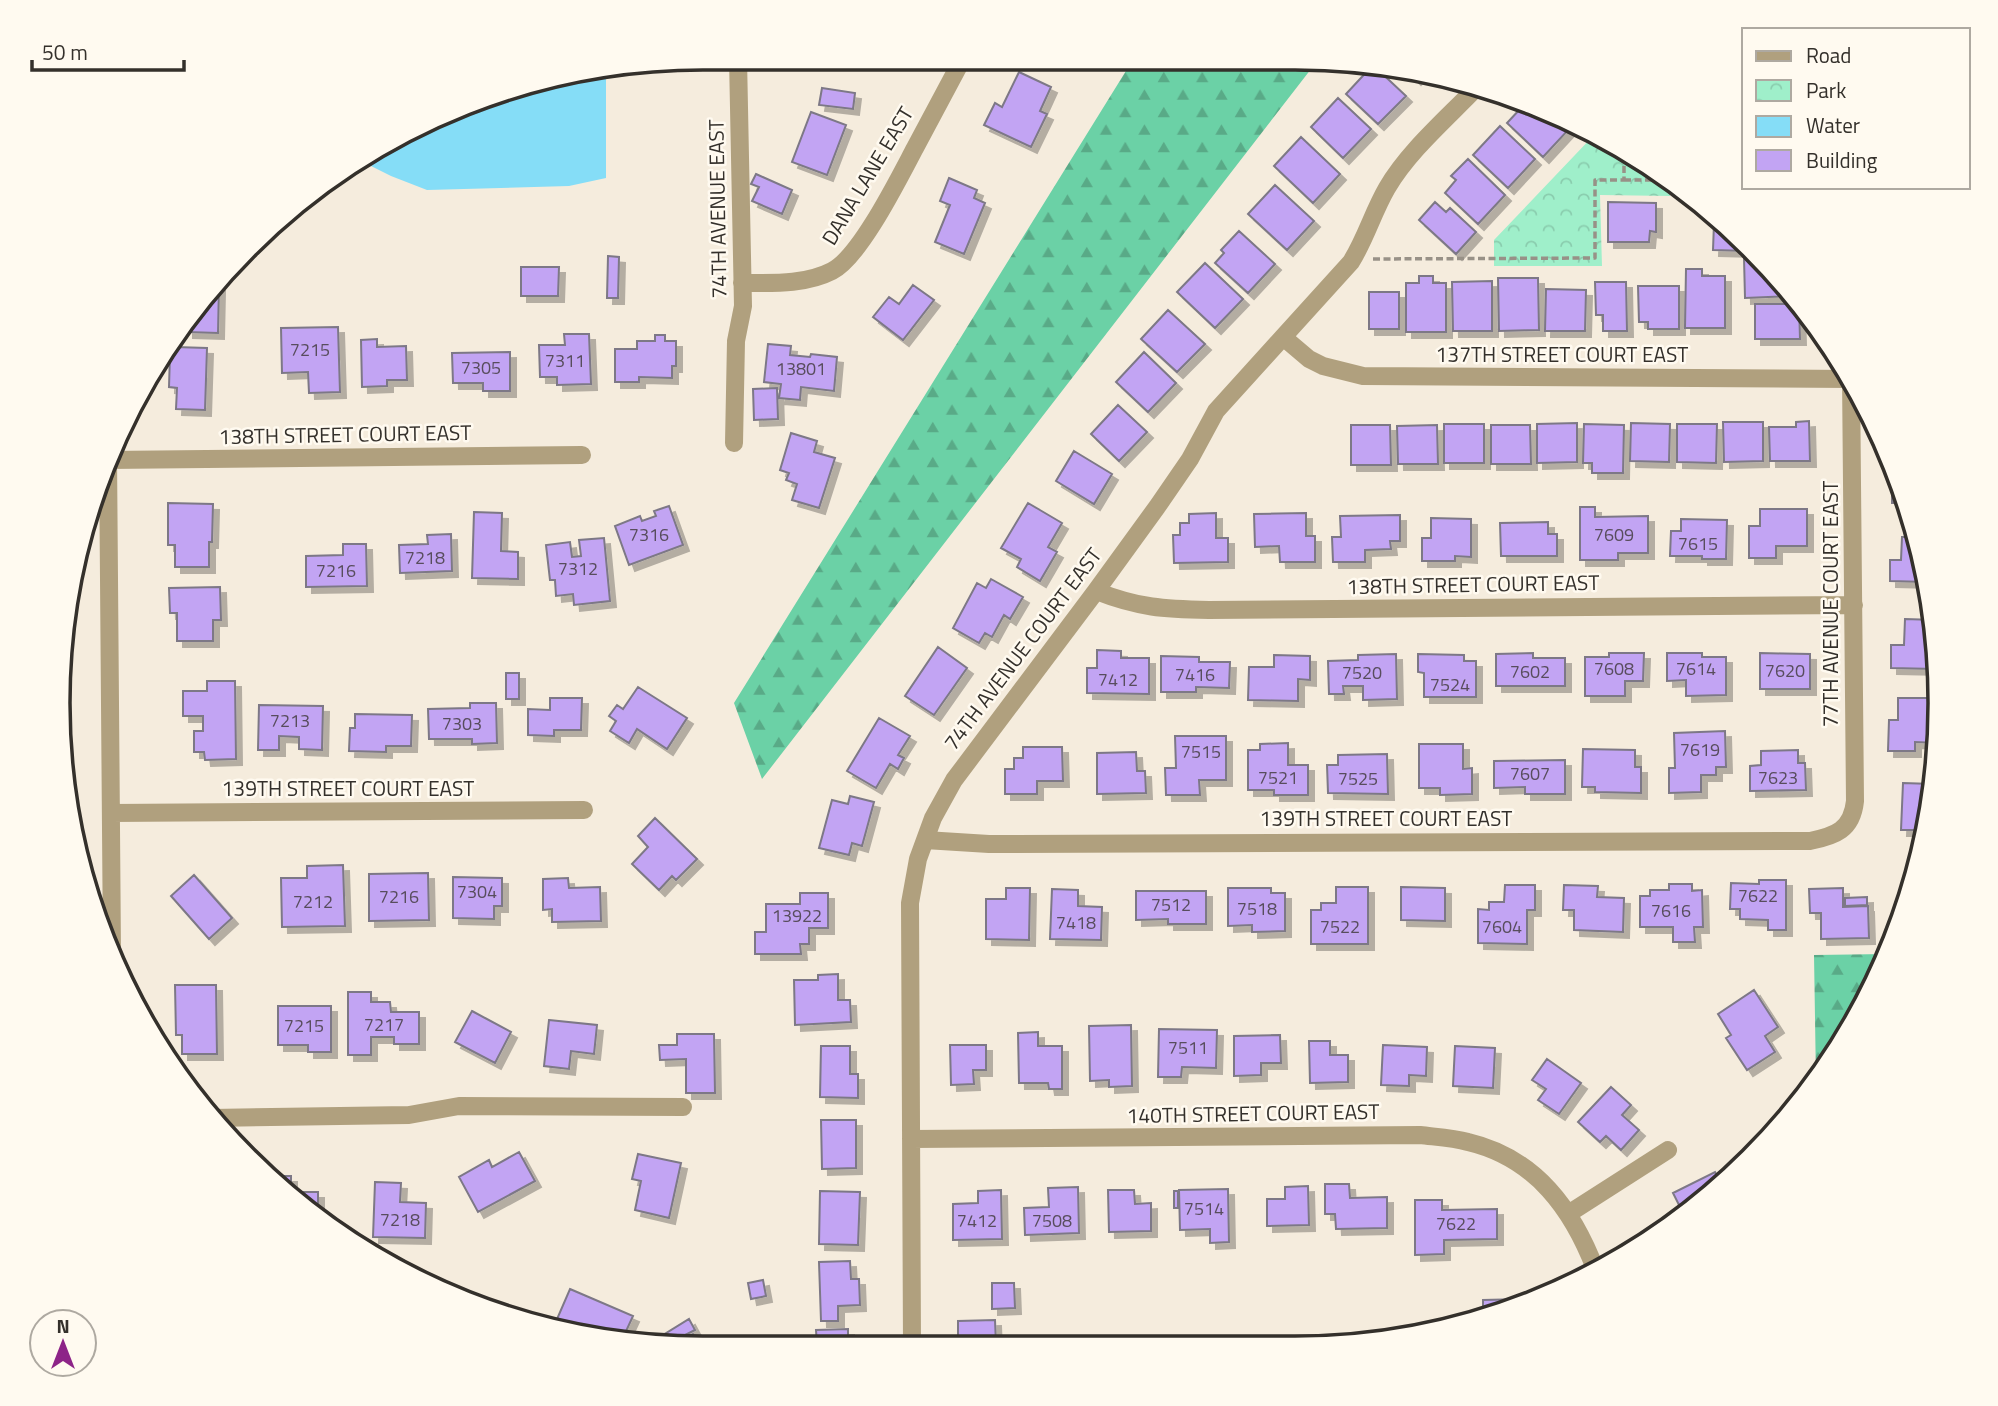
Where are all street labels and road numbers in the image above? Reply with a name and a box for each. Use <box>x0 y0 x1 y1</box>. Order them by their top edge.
street label: DANA LANE EAST <box>813 100 921 251</box>
street label: 74TH AVENUE EAST <box>699 119 735 299</box>
street label: 137TH STREET COURT EAST <box>1436 338 1688 370</box>
street label: 138TH STREET COURT EAST <box>218 416 472 452</box>
street label: 77TH AVENUE COURT EAST <box>1814 481 1846 727</box>
street label: 74TH AVENUE COURT EAST <box>935 540 1109 756</box>
street label: 138TH STREET COURT EAST <box>1346 566 1600 602</box>
street label: 139TH STREET COURT EAST <box>222 772 474 804</box>
street label: 139TH STREET COURT EAST <box>1260 802 1512 834</box>
street label: 140TH STREET COURT EAST <box>1126 1095 1380 1131</box>

